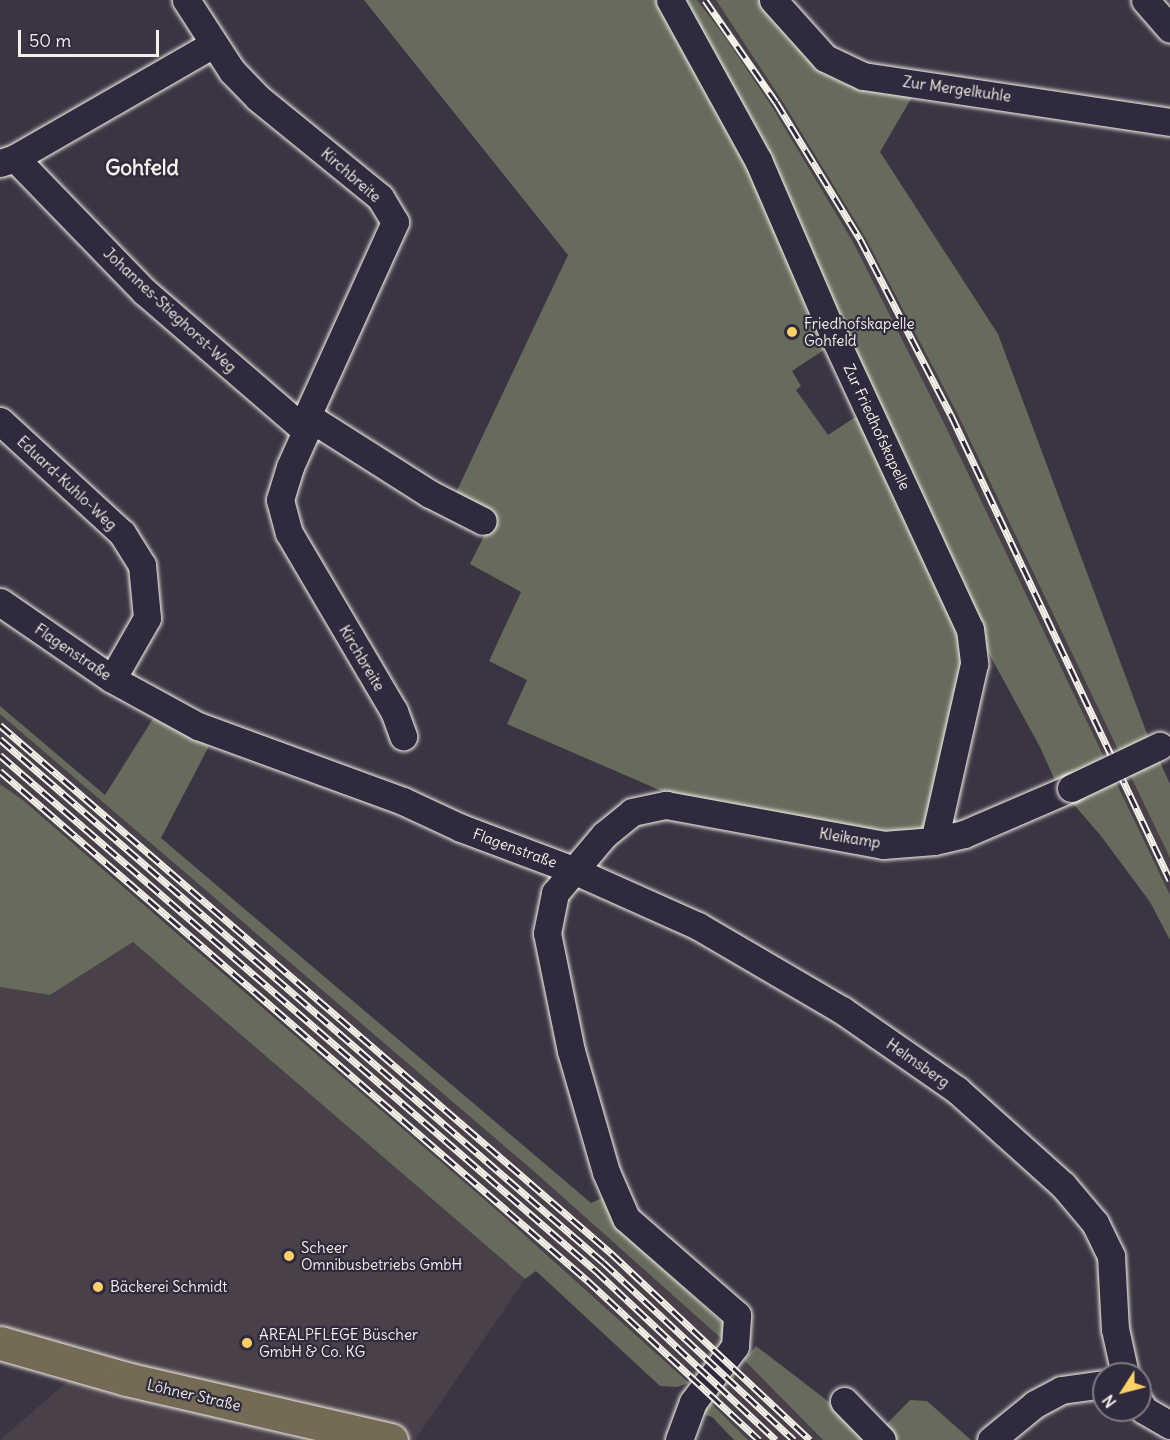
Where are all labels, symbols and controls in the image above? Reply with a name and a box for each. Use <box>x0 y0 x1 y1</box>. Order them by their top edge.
scale bar <box>21 18 162 56</box>
text: 50 m <box>29 29 71 52</box>
street label: Zur Mergelkuhle <box>902 72 1012 106</box>
street label: Kirchbreite <box>317 144 385 206</box>
district label: Gohfeld <box>105 155 179 181</box>
street label: Johannes-Stieghorst-Weg <box>100 244 240 376</box>
place label: Friedhofskapelle Gohfeld <box>804 314 915 349</box>
marker: Friedhofskapelle Gohfeld <box>785 325 799 339</box>
street label: Zur Friedhofskapelle <box>840 361 914 493</box>
street label: Eduard-Kuhlo-Weg <box>13 432 121 534</box>
street label: Flagenstraße <box>31 620 115 684</box>
street label: Kirchbreite <box>335 622 389 694</box>
street label: Flagenstraße <box>471 824 559 872</box>
street label: Kleikamp <box>818 824 882 852</box>
street label: Helmsberg <box>883 1035 953 1091</box>
place label: Scheer Omnibusbetriebs GmbH <box>301 1238 462 1273</box>
marker: Scheer Omnibusbetriebs GmbH <box>282 1249 296 1263</box>
place label: Bäckerei Schmidt <box>110 1278 227 1296</box>
marker: Bäckerei Schmidt <box>91 1280 105 1294</box>
place label: AREALPFLEGE Büscher GmbH & Co. KG <box>259 1325 418 1360</box>
marker: AREALPFLEGE Büscher GmbH & Co. KG <box>240 1336 254 1350</box>
north arrow <box>1092 1362 1152 1422</box>
street label: Löhner Straße <box>145 1375 243 1415</box>
text: N <box>1098 1391 1120 1412</box>

